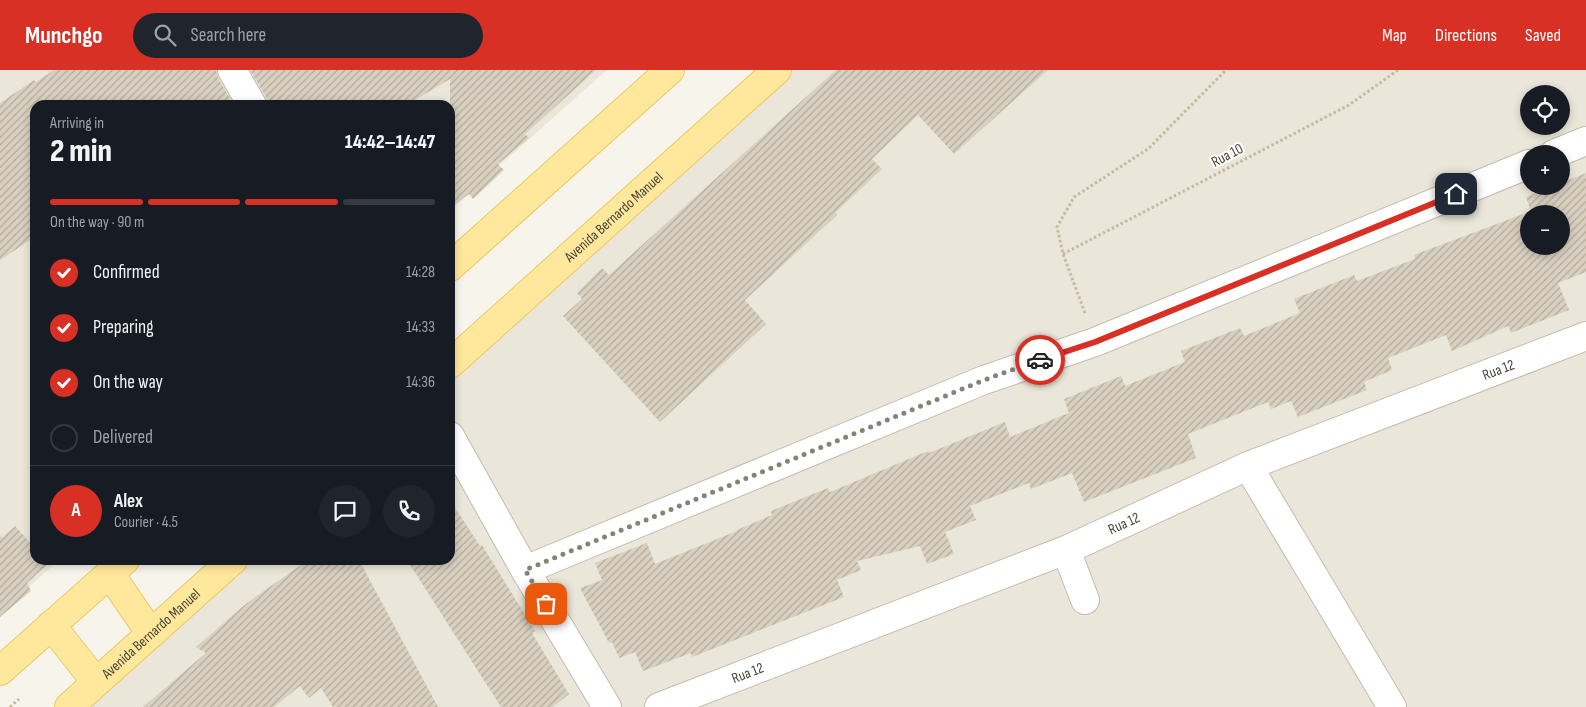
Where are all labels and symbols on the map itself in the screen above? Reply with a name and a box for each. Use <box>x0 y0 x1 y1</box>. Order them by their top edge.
street label: Rua 10 <box>1208 139 1246 172</box>
street label: Avenida Bernardo Manuel <box>560 168 667 267</box>
pin <box>1435 173 1477 215</box>
courier <box>1015 335 1065 385</box>
street label: Rua 12 <box>1480 355 1517 385</box>
street label: Rua 12 <box>1105 508 1143 539</box>
pin <box>525 583 567 625</box>
street label: Avenida Bernardo Manuel <box>97 585 205 684</box>
street label: Rua 12 <box>729 658 767 688</box>

